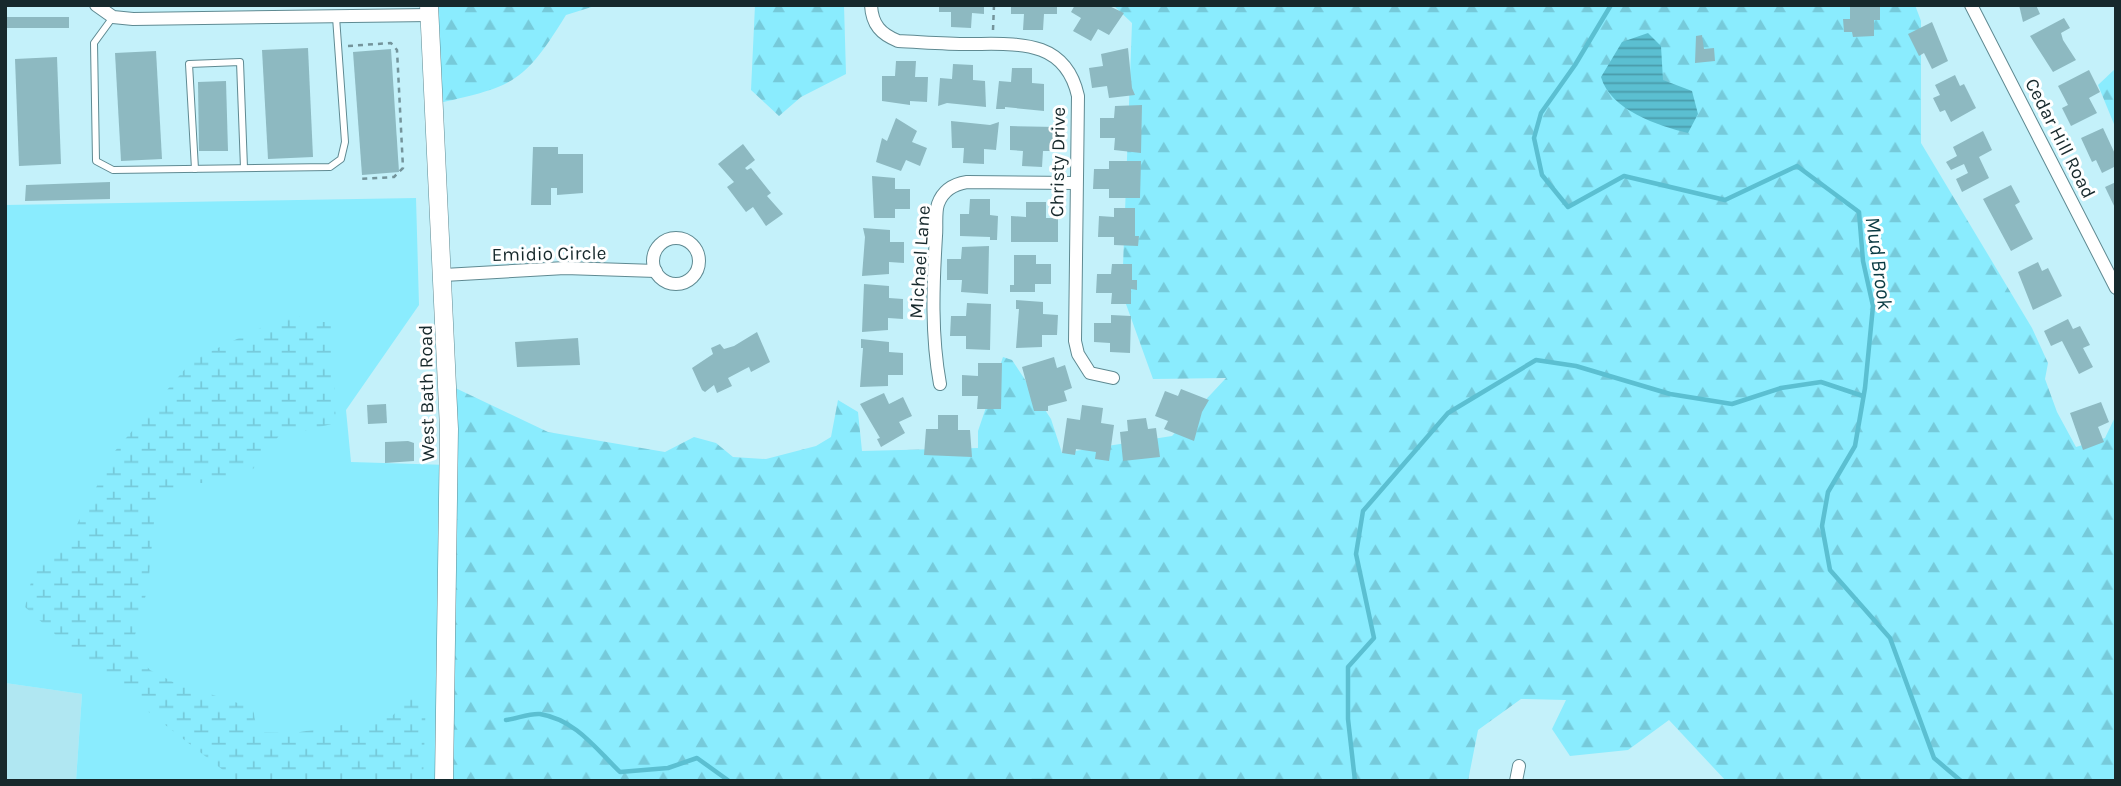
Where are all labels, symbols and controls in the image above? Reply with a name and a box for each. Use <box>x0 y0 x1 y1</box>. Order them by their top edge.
street label: Cedar Hill Road <box>2020 75 2100 202</box>
street label: Christy Drive <box>1046 107 1070 217</box>
street label: Michael Lane <box>905 205 935 320</box>
water label: Mud Brook <box>1861 215 1897 311</box>
street label: Emidio Circle <box>491 242 607 266</box>
street label: West Bath Road <box>415 324 439 462</box>

